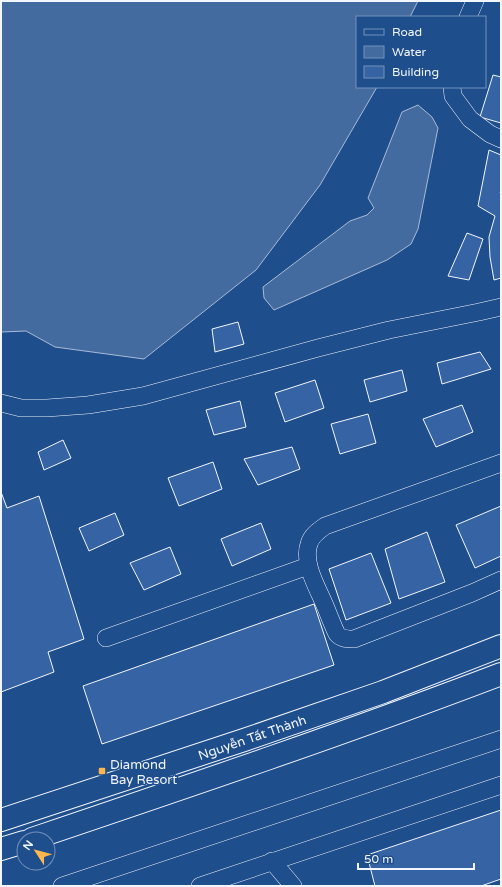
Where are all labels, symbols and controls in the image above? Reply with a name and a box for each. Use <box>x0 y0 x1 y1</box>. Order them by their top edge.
legend <box>356 16 486 88</box>
text: Road <box>392 25 422 39</box>
text: Water <box>392 45 427 59</box>
text: Building <box>392 65 439 79</box>
street label: Nguyễn Tất Thành <box>196 712 308 764</box>
place label: Diamond Bay Resort <box>110 757 177 788</box>
marker: Diamond Bay Resort <box>97 766 107 776</box>
north arrow <box>16 831 56 871</box>
text: N <box>20 838 36 853</box>
scale bar <box>358 845 474 871</box>
text: 50 m <box>364 852 393 866</box>

